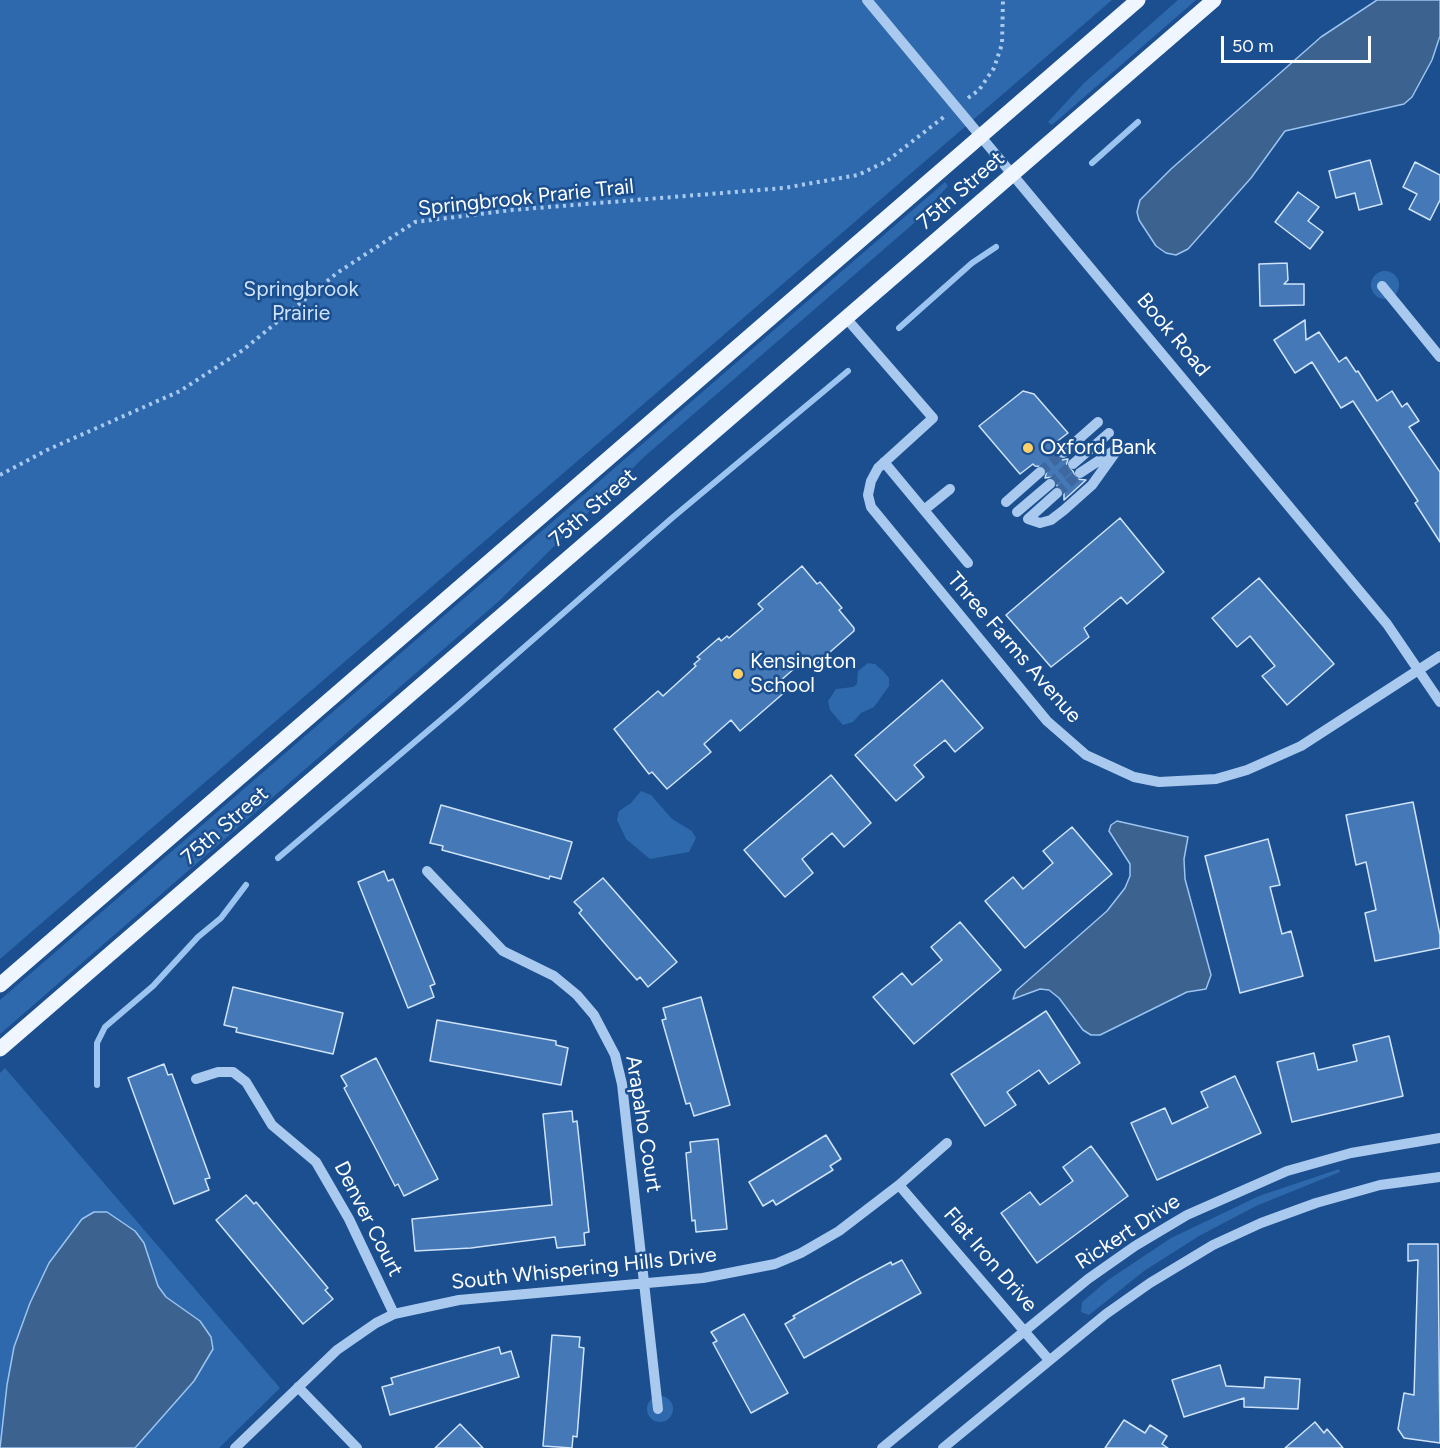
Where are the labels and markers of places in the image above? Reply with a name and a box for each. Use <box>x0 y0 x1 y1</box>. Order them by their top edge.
place label: Oxford Bank <box>1040 435 1156 461</box>
marker: Oxford Bank <box>1021 441 1035 455</box>
place label: Kensington School <box>750 649 856 699</box>
marker: Kensington School <box>731 667 745 681</box>

